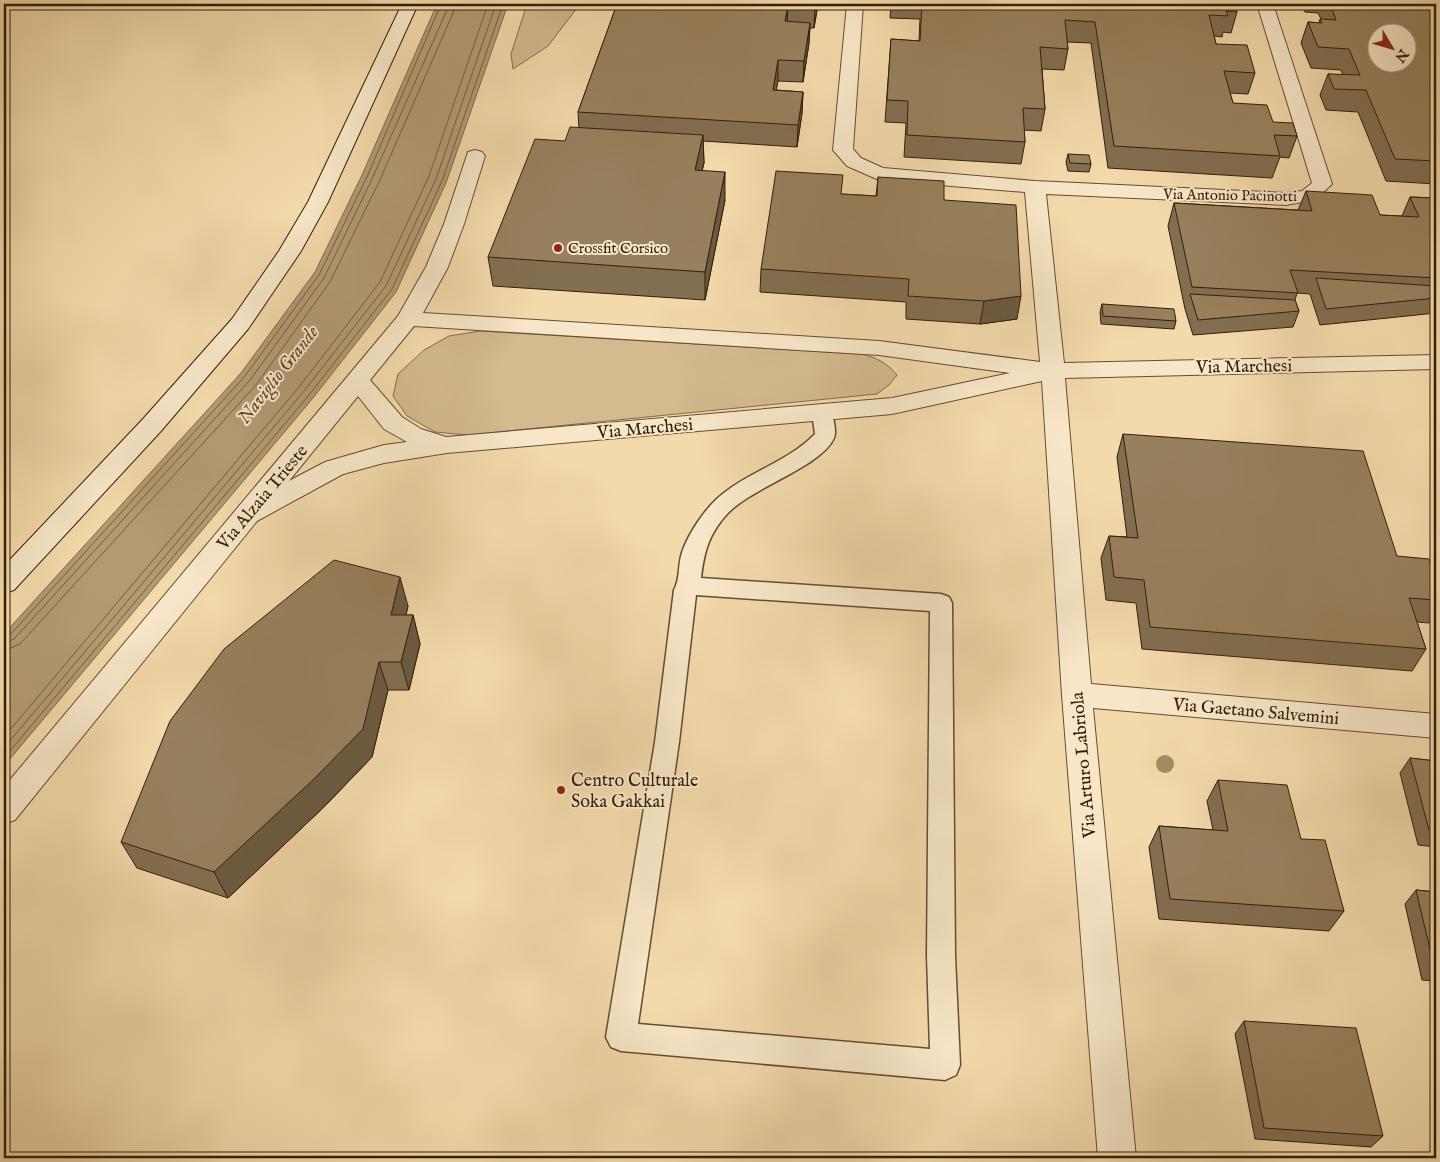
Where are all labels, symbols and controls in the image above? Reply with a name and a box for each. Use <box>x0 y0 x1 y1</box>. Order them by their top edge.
north arrow <box>1368 22 1418 72</box>
text: N <box>1391 44 1413 66</box>
street label: Via Antonio Pacinotti <box>1162 185 1297 206</box>
place label: Crossfit Corsico <box>568 239 668 258</box>
marker: Crossfit Corsico <box>552 242 564 254</box>
water label: Naviglio Grande <box>233 321 325 429</box>
street label: Via Marchesi <box>1195 355 1293 380</box>
street label: Via Marchesi <box>595 414 694 445</box>
street label: Via Alzaia Trieste <box>212 441 314 556</box>
street label: Via Arturo Labriola <box>1067 691 1102 840</box>
street label: Via Gaetano Salvemini <box>1171 694 1340 731</box>
place label: Centro Culturale Soka Gakkai <box>571 770 698 814</box>
marker: Centro Culturale Soka Gakkai <box>555 784 567 796</box>

